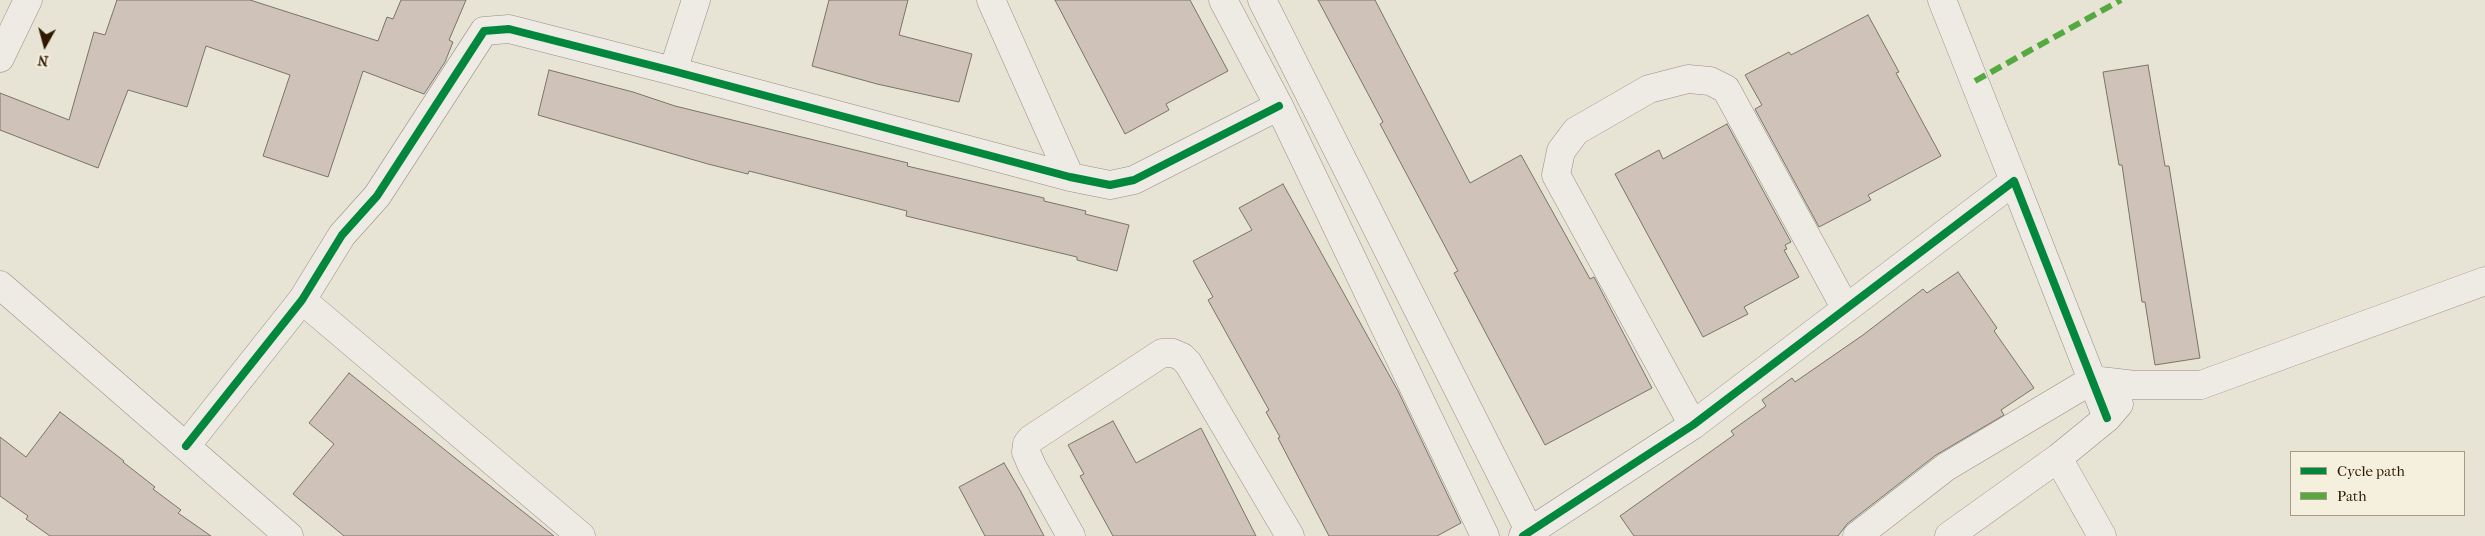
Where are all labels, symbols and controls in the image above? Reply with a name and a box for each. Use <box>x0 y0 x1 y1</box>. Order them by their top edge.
north arrow <box>20 20 70 70</box>
text: N <box>37 51 49 69</box>
legend <box>2290 451 2465 516</box>
text: Cycle path <box>2337 462 2405 480</box>
text: Path <box>2337 487 2367 505</box>

